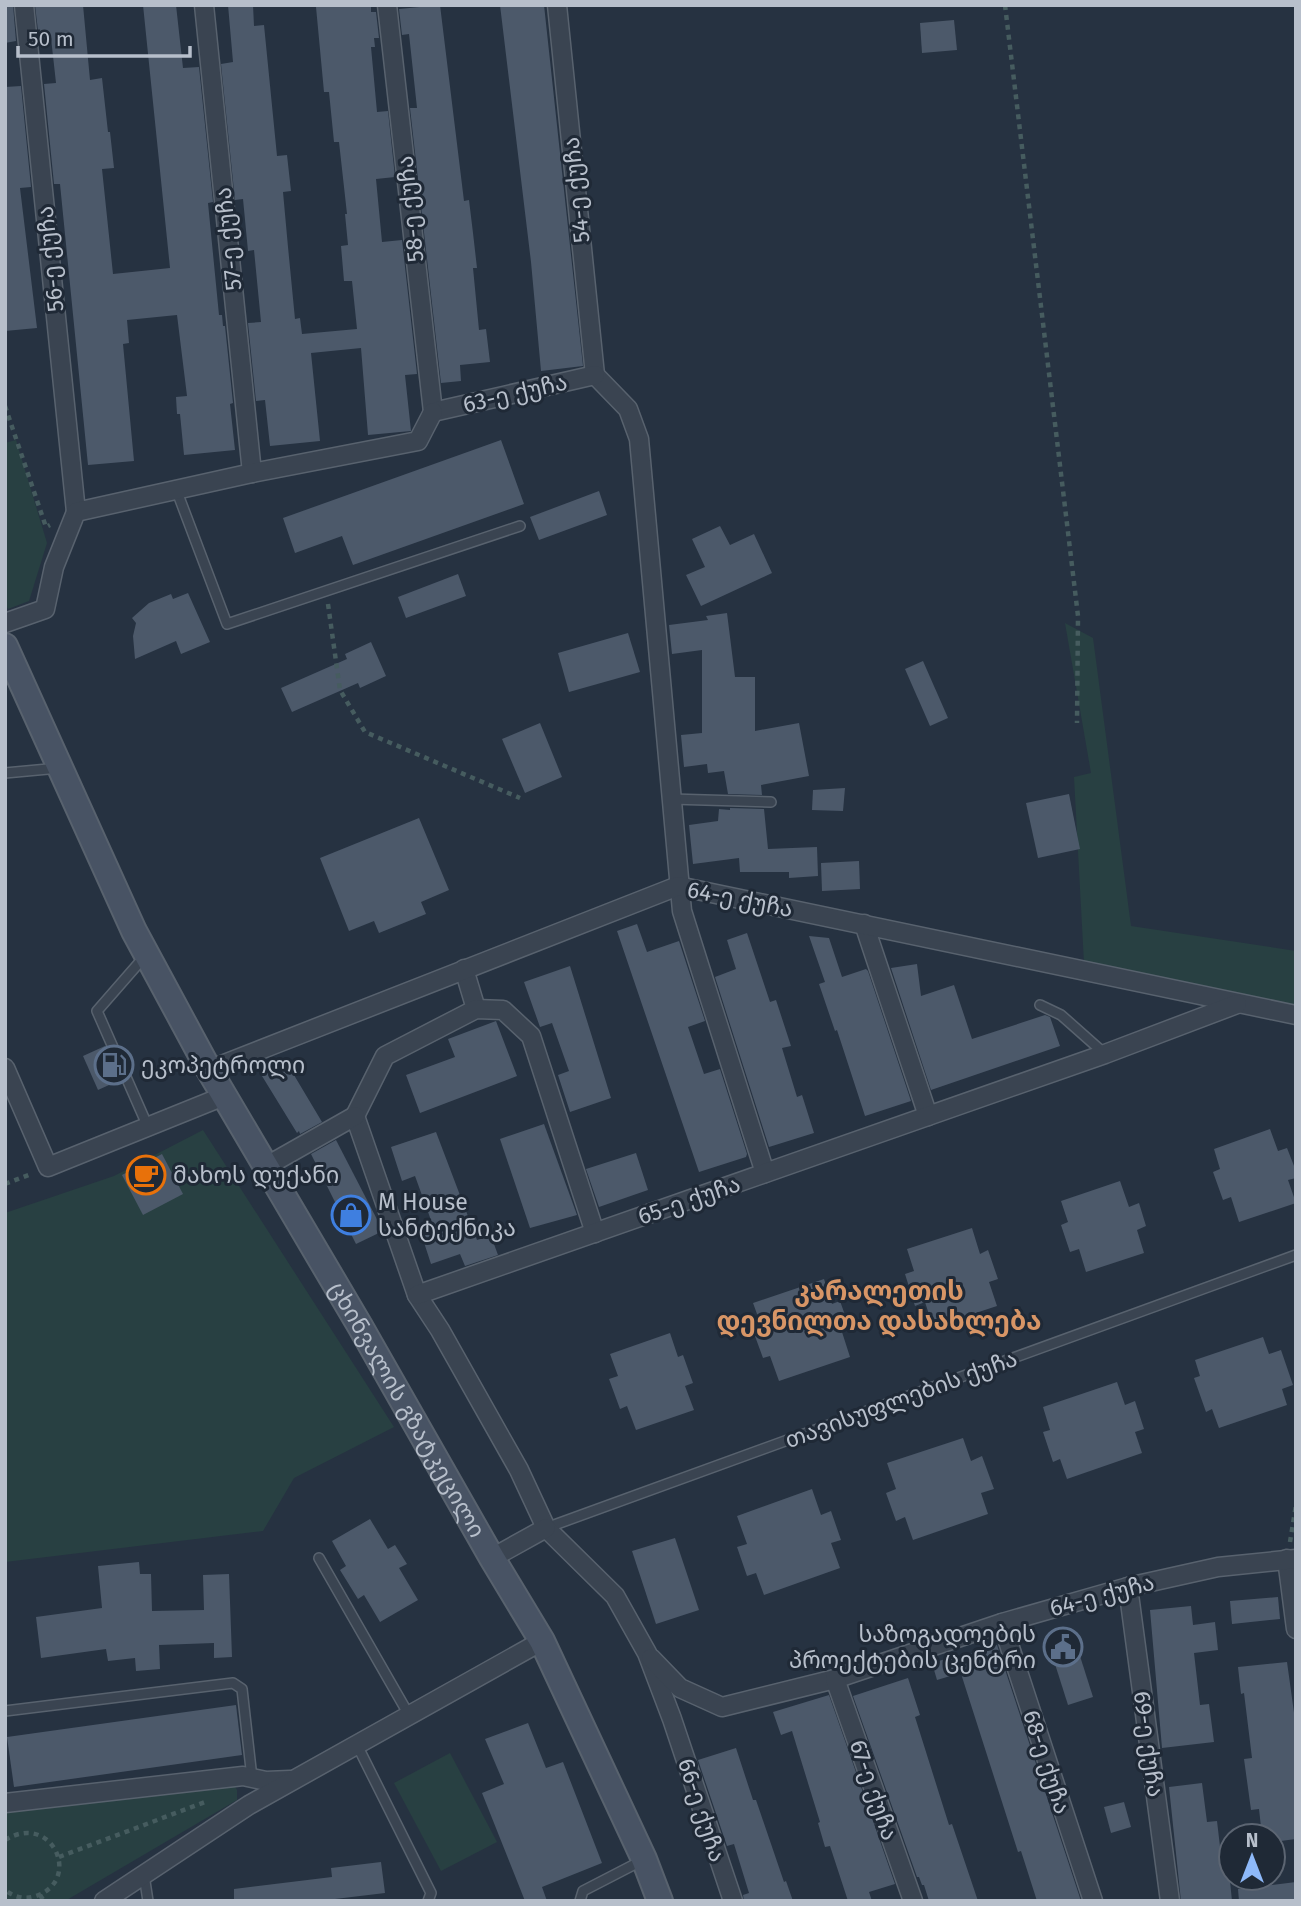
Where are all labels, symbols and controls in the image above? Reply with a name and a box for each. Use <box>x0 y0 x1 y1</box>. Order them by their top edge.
scale bar <box>18 14 189 58</box>
text: 50 m <box>28 26 74 52</box>
street label: 54-ე ქუჩა <box>557 136 595 244</box>
street label: 58-ე ქუჩა <box>390 154 430 264</box>
street label: 57-ე ქუჩა <box>209 186 247 292</box>
street label: 56-ე ქუჩა <box>31 205 69 313</box>
street label: 63-ე ქუჩა <box>460 367 570 419</box>
street label: 64-ე ქუჩა <box>685 875 795 923</box>
fuel station icon: ეკოპეტროლი <box>93 1044 135 1086</box>
place label: ეკოპეტროლი <box>141 1051 305 1079</box>
cafe icon: მახოს დუქანი <box>125 1154 167 1196</box>
place label: მახოს დუქანი <box>173 1161 339 1189</box>
street label: 65-ე ქუჩა <box>634 1169 744 1231</box>
place label: M House სანტექნიკა <box>378 1188 516 1242</box>
shop icon: M House სანტექნიკა <box>330 1194 372 1236</box>
district label: კარალეთის დევნილთა დასახლება <box>717 1276 1041 1338</box>
street label: ცხინვალის გზატკეცილი <box>323 1277 491 1542</box>
street label: თავისუფლების ქუჩა <box>781 1344 1021 1454</box>
street label: 64-ე ქუჩა <box>1047 1568 1157 1622</box>
place label: საზოგადოების პროექტების ცენტრი <box>789 1620 1036 1674</box>
public building icon: საზოგადოების პროექტების ცენტრი <box>1042 1626 1084 1668</box>
street label: 69-ე ქუჩა <box>1128 1689 1170 1799</box>
street label: 68-ე ქუჩა <box>1017 1707 1077 1817</box>
street label: 67-ე ქუჩა <box>844 1736 904 1844</box>
street label: 66-ე ქუჩა <box>672 1755 732 1865</box>
north arrow <box>1217 1822 1287 1892</box>
text: N <box>1246 1829 1258 1852</box>

